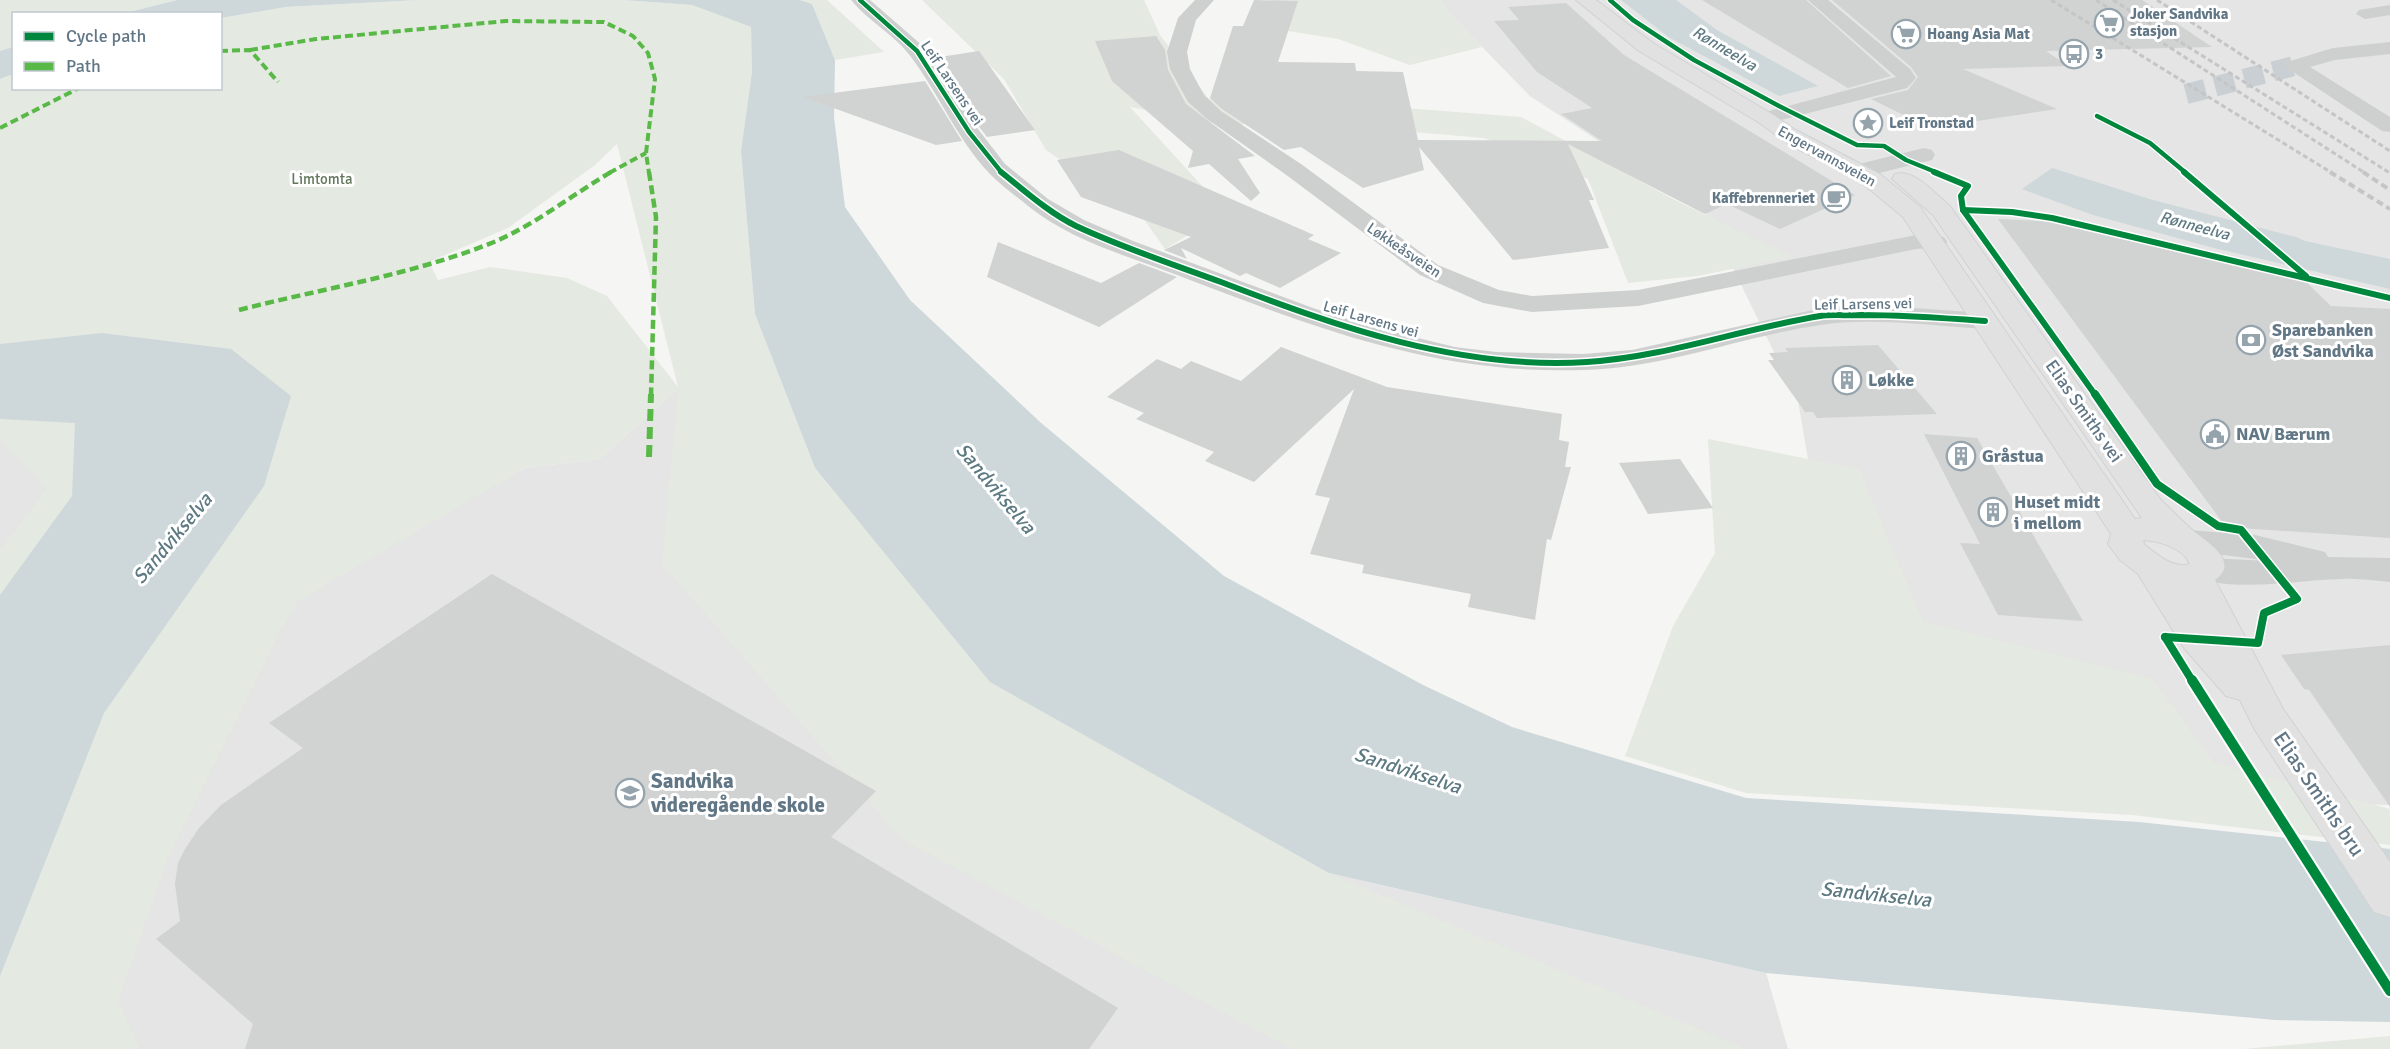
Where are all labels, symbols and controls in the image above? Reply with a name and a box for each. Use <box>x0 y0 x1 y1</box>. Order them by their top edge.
place label: Joker Sandvika stasjon <box>2130 5 2229 40</box>
supermarket icon: Joker Sandvika stasjon <box>2093 7 2125 39</box>
legend <box>12 12 222 90</box>
supermarket icon: Hoang Asia Mat <box>1890 18 1922 50</box>
water label: Rønneelva <box>1689 22 1761 76</box>
text: Cycle path <box>66 25 146 47</box>
place label: Hoang Asia Mat <box>1927 25 2030 43</box>
street label: Leif Larsens vei <box>917 37 987 129</box>
bus stop icon: 3 <box>2058 38 2090 70</box>
place label: 3 <box>2095 45 2103 63</box>
text: Path <box>66 55 101 77</box>
place icon: Leif Tronstad <box>1852 107 1884 139</box>
place label: Leif Tronstad <box>1889 114 1974 132</box>
street label: Engervannsveien <box>1775 122 1879 190</box>
park label: Limtomta <box>291 170 353 188</box>
cafe icon: Kaffebrenneriet <box>1820 182 1852 214</box>
place label: Kaffebrenneriet <box>1712 189 1815 207</box>
water label: Rønneelva <box>2158 207 2233 245</box>
street label: Løkkeåsveien <box>1363 219 1445 281</box>
street label: Leif Larsens vei <box>1814 294 1912 314</box>
street label: Leif Larsens vei <box>1321 297 1421 341</box>
place label: Sparebanken Øst Sandvika <box>2272 319 2374 362</box>
bank icon: Sparebanken Øst Sandvika <box>2235 324 2267 356</box>
street label: Elias Smiths vei <box>2041 355 2127 467</box>
building icon: Løkke <box>1831 364 1863 396</box>
place label: Løkke <box>1868 369 1914 391</box>
public building icon: NAV Bærum <box>2199 418 2231 450</box>
place label: NAV Bærum <box>2236 423 2330 445</box>
water label: Sandvikselva <box>950 438 1041 539</box>
building icon: Gråstua <box>1945 440 1977 472</box>
place label: Gråstua <box>1982 445 2044 467</box>
water label: Sandvikselva <box>127 487 218 589</box>
place label: Huset midt i mellom <box>2014 491 2100 534</box>
building icon: Huset midt i mellom <box>1977 496 2009 528</box>
street label: Elias Smiths bru <box>2268 727 2370 861</box>
water label: Sandvikselva <box>1351 741 1465 800</box>
place label: Sandvika videregående skole <box>650 768 825 818</box>
school or university icon: Sandvika videregående skole <box>614 777 646 809</box>
water label: Sandvikselva <box>1820 876 1933 913</box>

